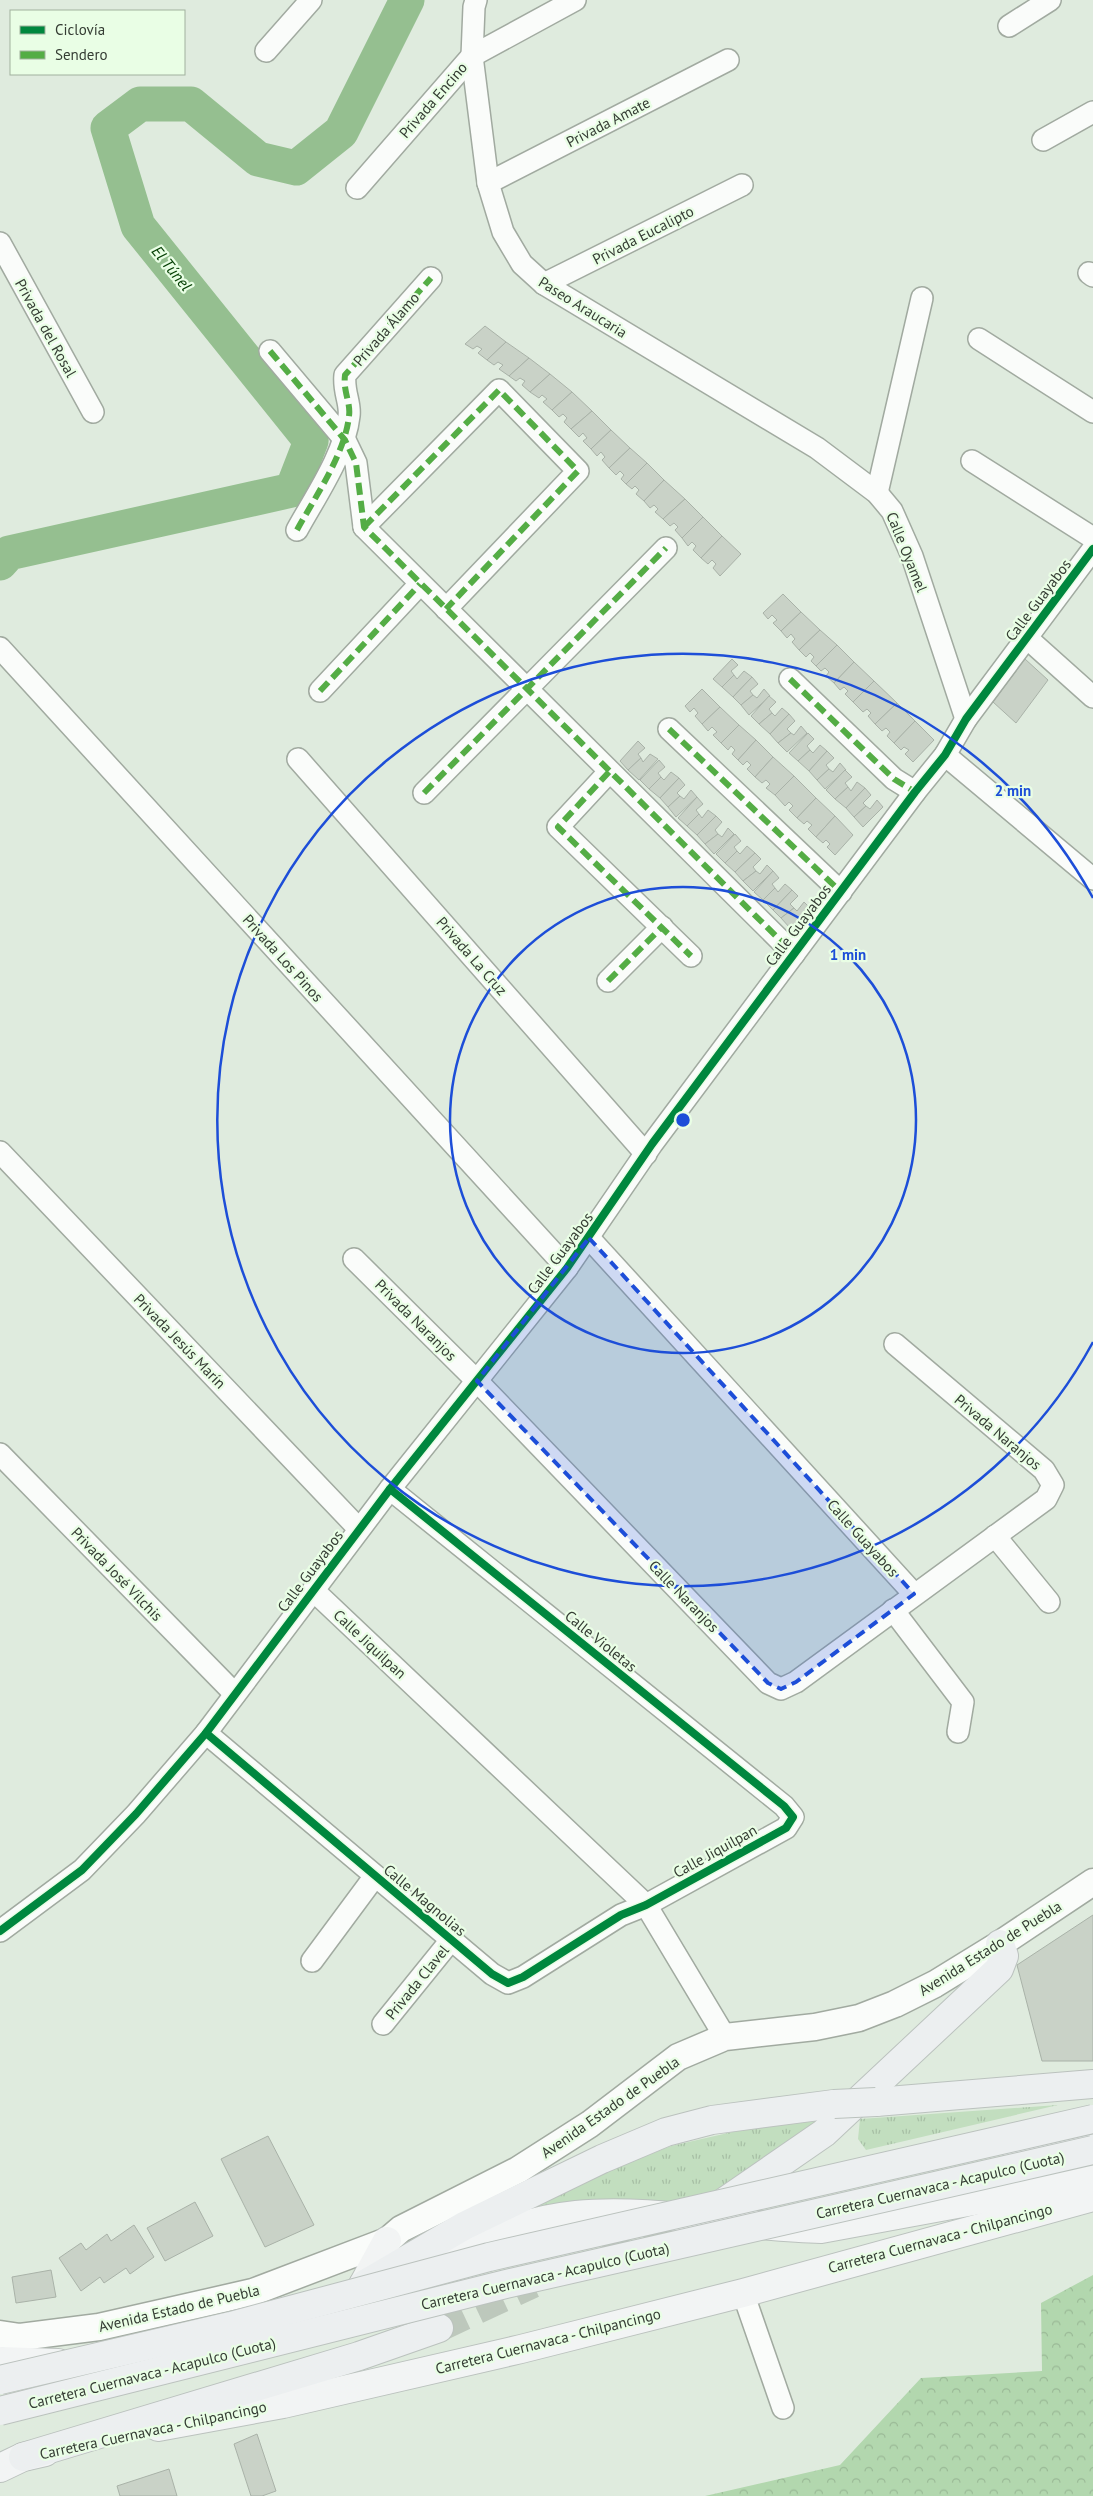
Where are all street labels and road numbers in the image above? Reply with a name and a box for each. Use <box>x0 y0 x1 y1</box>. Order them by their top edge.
street label: Privada Encino <box>395 58 471 142</box>
street label: Privada Amate <box>563 93 653 151</box>
street label: Privada Eucalipto <box>589 201 697 269</box>
street label: Paseo Araucaria <box>535 272 631 342</box>
street label: Privada del Rosal <box>11 275 81 381</box>
street label: Privada Álamo <box>349 288 423 370</box>
street label: Calle Oyamel <box>882 509 932 595</box>
street label: Calle Guayabos <box>1001 555 1075 645</box>
street label: Calle Guayabos <box>761 880 835 970</box>
street label: Privada Los Pinos <box>239 910 327 1006</box>
street label: Privada La Cruz <box>433 913 511 999</box>
street label: Calle Guayabos <box>523 1208 597 1298</box>
street label: Privada Naranjos <box>371 1275 461 1365</box>
street label: Privada Jesús Marín <box>130 1290 230 1392</box>
street label: Privada Naranjos <box>951 1390 1045 1474</box>
street label: Calle Guayabos <box>823 1495 903 1581</box>
street label: Privada José Vilchis <box>67 1523 167 1625</box>
street label: Calle Guayabos <box>273 1526 347 1616</box>
street label: Calle Naranjos <box>645 1556 723 1636</box>
street label: Calle Jiquilpan <box>330 1605 410 1683</box>
street label: Calle Violetas <box>561 1606 641 1676</box>
street label: Calle Jiquilpan <box>670 1820 760 1882</box>
street label: Calle Magnolias <box>380 1860 470 1940</box>
street label: Avenida Estado de Puebla <box>915 1896 1065 2000</box>
street label: Privada Clavel <box>381 1940 453 2023</box>
street label: Avenida Estado de Puebla <box>537 2052 683 2162</box>
street label: Carretera Cuernavaca - Acapulco (Cuota) <box>814 2147 1066 2223</box>
street label: Carretera Cuernavaca - Chilpancingo <box>826 2199 1054 2277</box>
street label: Carretera Cuernavaca - Acapulco (Cuota) <box>419 2238 671 2314</box>
street label: Avenida Estado de Puebla <box>97 2280 261 2336</box>
street label: Carretera Cuernavaca - Chilpancingo <box>433 2304 663 2378</box>
street label: Carretera Cuernavaca - Acapulco (Cuota) <box>26 2333 278 2413</box>
street label: Carretera Cuernavaca - Chilpancingo <box>38 2397 268 2463</box>

